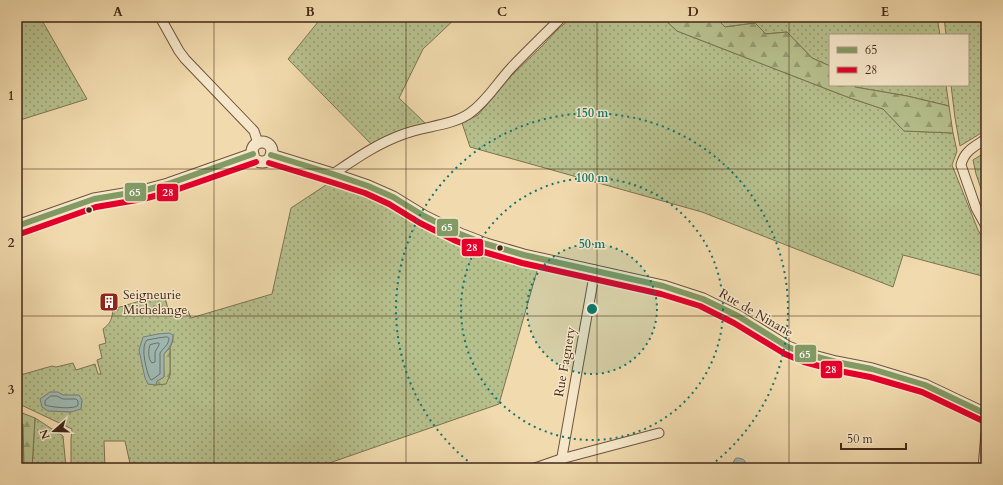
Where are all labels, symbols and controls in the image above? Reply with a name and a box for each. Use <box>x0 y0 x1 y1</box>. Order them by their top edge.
text: A <box>113 3 123 21</box>
text: B <box>305 3 315 21</box>
text: C <box>497 3 507 21</box>
text: D <box>687 3 699 21</box>
text: E <box>881 3 889 21</box>
legend <box>829 34 969 86</box>
text: 65 <box>865 42 877 58</box>
text: 28 <box>865 62 877 78</box>
text: 1 <box>8 87 14 105</box>
text: 150 m <box>576 105 609 121</box>
text: 100 m <box>576 170 609 186</box>
line badge: 65 <box>124 182 147 202</box>
line badge: 28 <box>156 183 179 202</box>
text: 65 <box>129 185 141 200</box>
text: 28 <box>162 185 174 200</box>
unlabelled marker <box>84 205 94 215</box>
line badge: 65 <box>436 218 459 237</box>
text: 65 <box>441 220 453 235</box>
text: 2 <box>8 234 15 252</box>
text: 50 m <box>579 236 606 252</box>
line badge: 28 <box>461 238 484 257</box>
text: 28 <box>466 240 478 255</box>
unlabelled marker <box>495 243 505 253</box>
street label: Rue de Ninane <box>716 284 796 342</box>
place label: Seigneurie Michelange <box>123 286 187 319</box>
building icon: Seigneurie Michelange <box>98 291 120 313</box>
centre of rings <box>585 302 599 316</box>
street label: Rue Fagnery <box>550 325 580 398</box>
line badge: 65 <box>794 344 817 363</box>
text: 65 <box>799 347 811 362</box>
line badge: 28 <box>820 360 843 379</box>
text: 28 <box>825 362 837 377</box>
text: 3 <box>8 381 15 399</box>
north arrow <box>34 411 74 451</box>
scale bar <box>841 425 906 451</box>
text: N <box>36 427 54 441</box>
text: 50 m <box>847 431 874 447</box>

